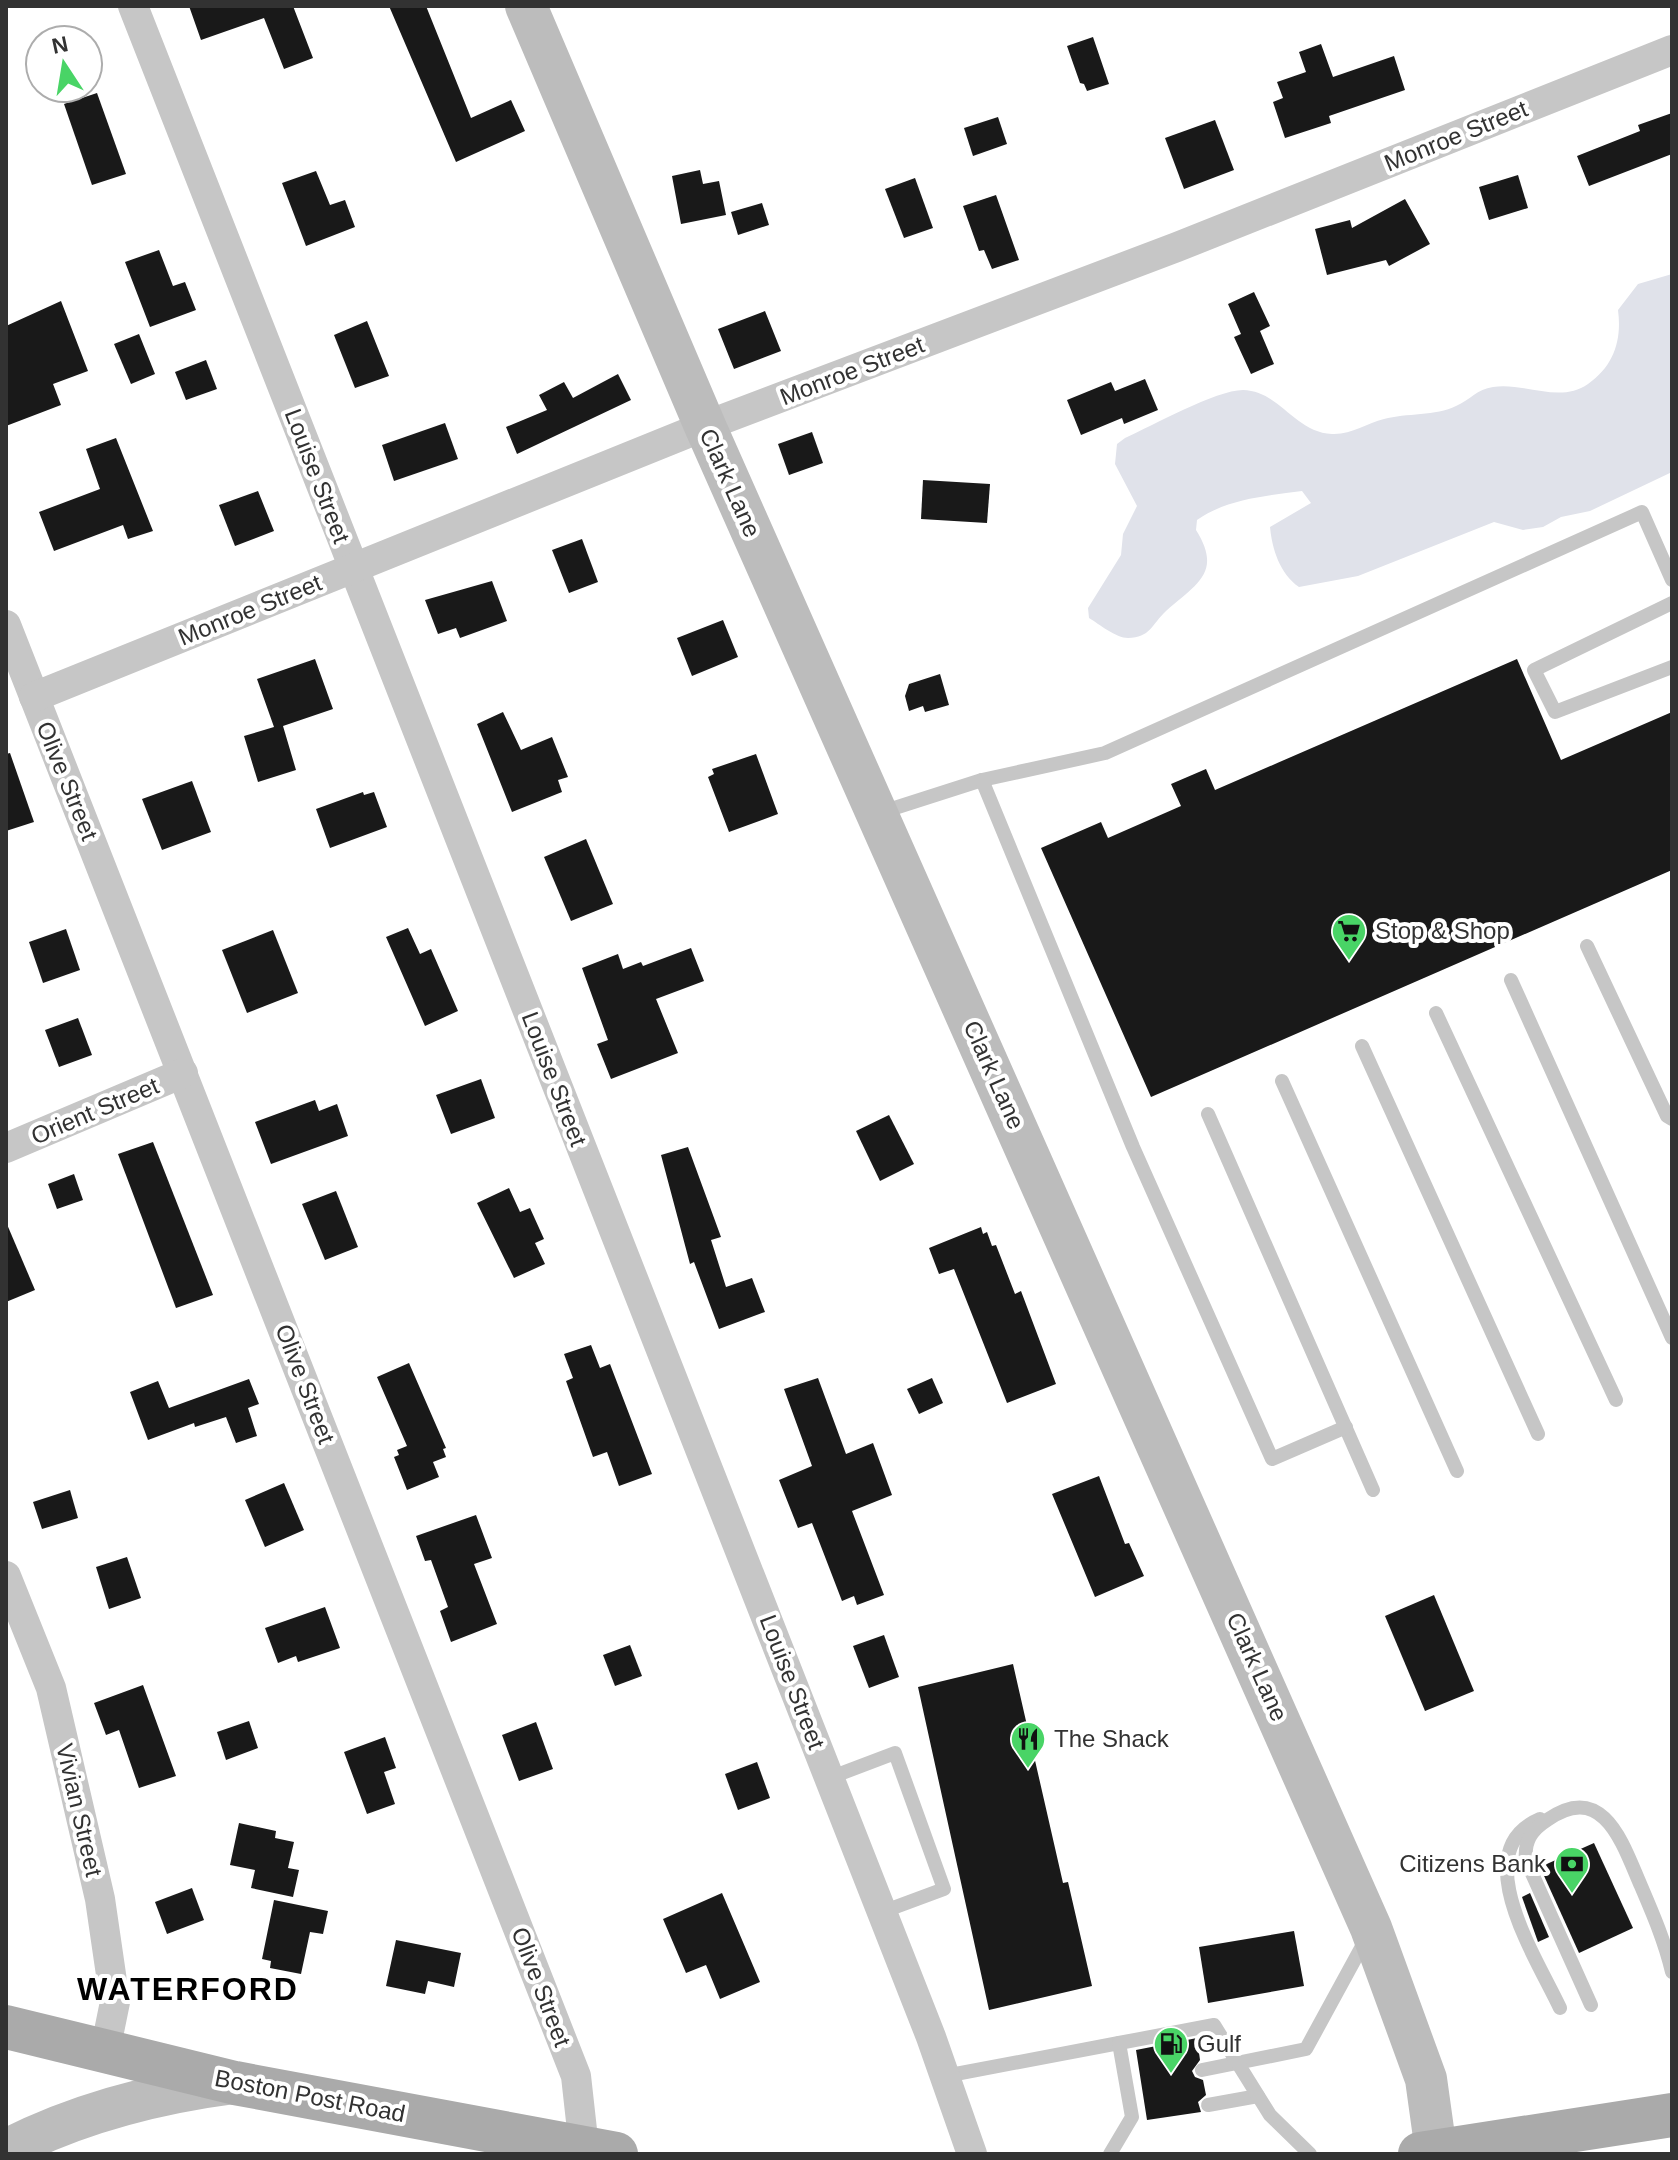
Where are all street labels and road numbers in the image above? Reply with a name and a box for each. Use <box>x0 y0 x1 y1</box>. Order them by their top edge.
street label: Monroe Street <box>1380 94 1532 177</box>
street label: Monroe Street <box>776 331 928 410</box>
street label: Louise Street <box>280 405 356 547</box>
street label: Clark Lane <box>695 424 766 541</box>
street label: Monroe Street <box>174 568 326 651</box>
street label: Olive Street <box>31 718 104 844</box>
street label: Louise Street <box>517 1008 593 1150</box>
street label: Clark Lane <box>959 1016 1030 1133</box>
street label: Orient Street <box>27 1071 163 1150</box>
street label: Olive Street <box>270 1320 341 1447</box>
street label: Clark Lane <box>1222 1608 1293 1725</box>
street label: Louise Street <box>755 1611 831 1753</box>
street label: Vivian Street <box>51 1741 108 1879</box>
street label: Olive Street <box>506 1923 577 2050</box>
street label: Boston Post Road <box>213 2064 408 2127</box>

